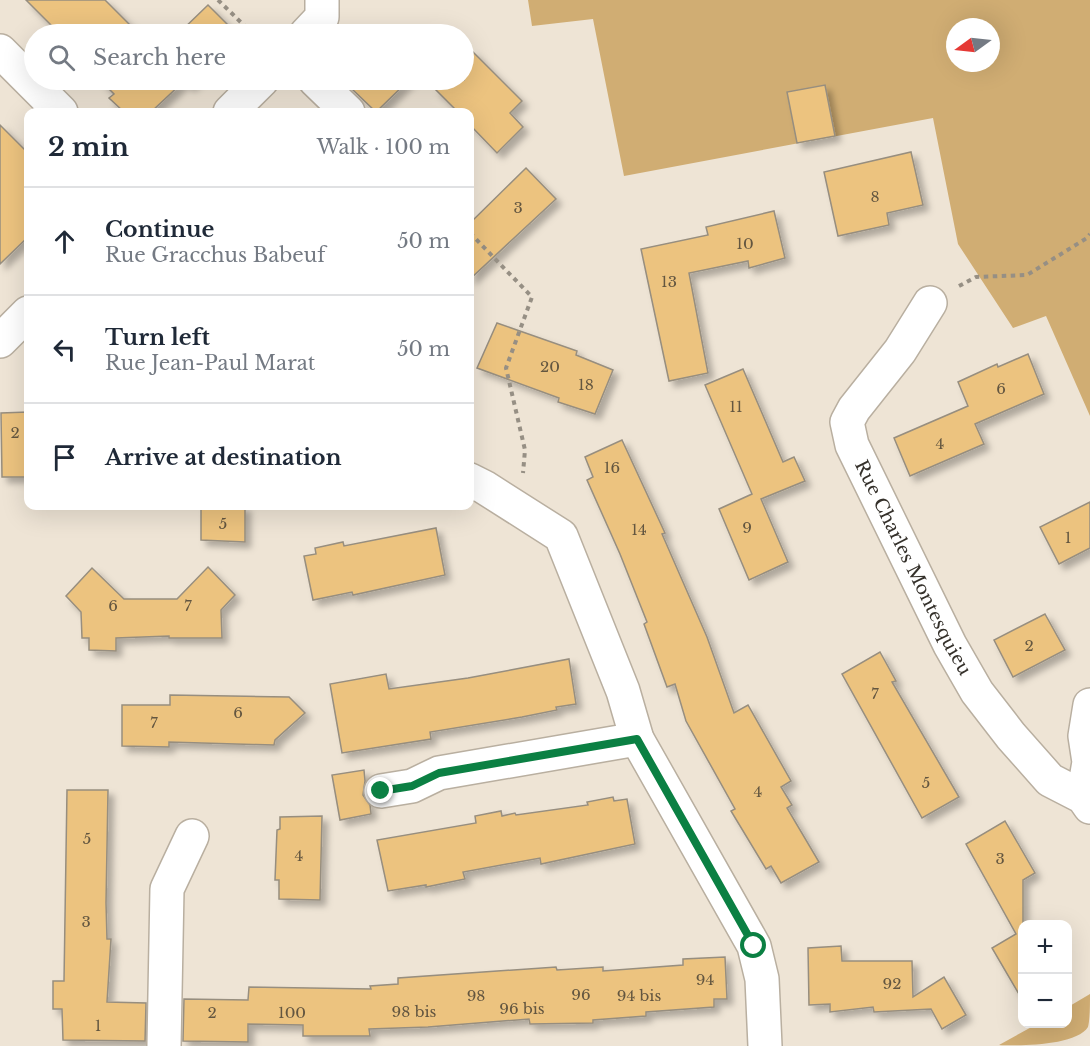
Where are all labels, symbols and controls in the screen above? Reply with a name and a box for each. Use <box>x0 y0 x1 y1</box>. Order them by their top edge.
north arrow <box>946 18 1000 72</box>
search box <box>24 24 474 90</box>
icon: search <box>45 41 78 74</box>
text: Search here <box>93 44 226 71</box>
text: 2 min <box>48 131 129 163</box>
text: Walk · 100 m <box>317 135 450 159</box>
house number: 8 <box>870 187 880 206</box>
house number: 3 <box>513 198 523 217</box>
text: Continue <box>105 216 214 243</box>
icon: ahead <box>48 225 81 258</box>
text: 50 m <box>397 229 450 253</box>
house number: 10 <box>736 234 754 253</box>
text: Rue Gracchus Babeuf <box>105 243 325 267</box>
house number: 13 <box>661 272 677 291</box>
text: Turn left <box>105 324 210 351</box>
icon: left <box>48 333 81 366</box>
text: 50 m <box>397 337 450 361</box>
text: Rue Jean-Paul Marat <box>105 351 315 375</box>
house number: 20 <box>540 357 560 376</box>
house number: 18 <box>578 375 594 394</box>
house number: 6 <box>996 379 1006 398</box>
house number: 11 <box>729 397 743 416</box>
house number: 2 <box>10 423 20 442</box>
house number: 4 <box>936 434 944 453</box>
icon: arrive <box>48 441 81 474</box>
text: Arrive at destination <box>105 444 342 471</box>
street label: Rue Charles Montesquieu <box>850 457 976 679</box>
house number: 16 <box>604 458 620 477</box>
house number: 5 <box>219 514 227 533</box>
house number: 9 <box>742 518 752 537</box>
house number: 14 <box>631 520 647 539</box>
house number: 1 <box>1065 528 1071 547</box>
house number: 6 <box>108 596 118 615</box>
house number: 7 <box>184 596 192 615</box>
house number: 2 <box>1024 636 1034 655</box>
house number: 7 <box>871 684 879 703</box>
house number: 6 <box>233 703 243 722</box>
house number: 7 <box>150 713 158 732</box>
house number: 5 <box>922 773 930 792</box>
route end <box>367 777 393 803</box>
house number: 4 <box>754 782 762 801</box>
house number: 5 <box>83 829 91 848</box>
house number: 4 <box>295 846 303 865</box>
house number: 3 <box>995 849 1005 868</box>
house number: 3 <box>81 912 91 931</box>
map controls <box>1018 920 1072 1028</box>
button: + <box>1018 920 1072 974</box>
route start <box>740 932 766 958</box>
house number: 94 <box>696 970 714 989</box>
house number: 92 <box>883 974 901 993</box>
button: − <box>1018 974 1072 1028</box>
house number: 96 <box>571 985 591 1004</box>
house number: 98 <box>467 986 485 1005</box>
house number: 94 bis <box>617 986 661 1005</box>
house number: 96 bis <box>499 999 545 1018</box>
house number: 98 bis <box>392 1002 437 1021</box>
house number: 2 <box>207 1003 217 1022</box>
house number: 100 <box>278 1003 306 1022</box>
house number: 1 <box>95 1016 101 1035</box>

